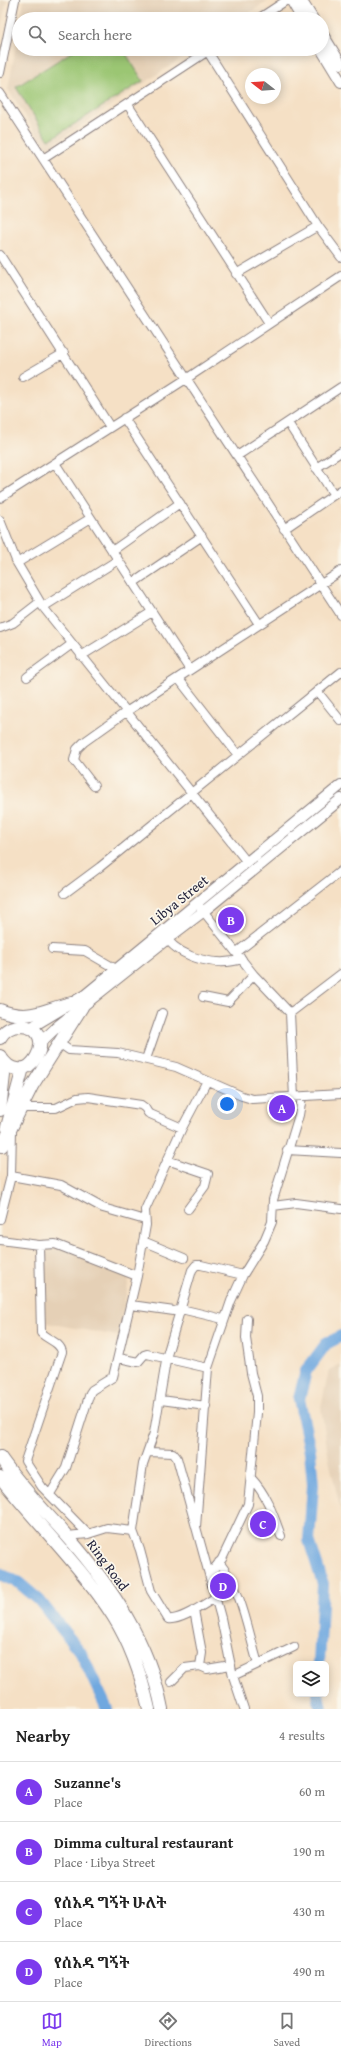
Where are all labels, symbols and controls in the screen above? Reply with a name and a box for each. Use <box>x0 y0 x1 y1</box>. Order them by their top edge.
search box <box>12 12 329 56</box>
icon: search <box>26 23 48 45</box>
text: Search here <box>58 24 132 45</box>
north arrow <box>245 68 281 104</box>
street label: Libya Street <box>146 870 212 930</box>
pin: B <box>218 905 244 935</box>
pin: A <box>269 1093 295 1123</box>
your location <box>217 1094 237 1114</box>
pin: C <box>250 1509 276 1539</box>
street label: Ring Road <box>82 1535 134 1595</box>
pin: D <box>210 1571 236 1601</box>
map controls <box>293 1661 329 1697</box>
button: layers <box>293 1661 329 1697</box>
text: Nearby <box>16 1723 70 1748</box>
text: 4 results <box>279 1726 325 1745</box>
text: Suzanne's <box>54 1772 121 1793</box>
text: A <box>25 1782 33 1801</box>
text: 60 m <box>299 1782 325 1801</box>
text: Place <box>54 1793 83 1812</box>
text: Dimma cultural restaurant <box>54 1832 233 1853</box>
text: B <box>25 1842 33 1861</box>
text: 190 m <box>293 1842 325 1861</box>
text: Place · Libya Street <box>54 1853 155 1872</box>
text: የሰአዳ ግኝት ሁለት <box>54 1892 167 1913</box>
text: C <box>25 1902 33 1921</box>
text: 430 m <box>293 1902 325 1921</box>
text: Place <box>54 1913 83 1932</box>
text: የሰአዳ ግኝት <box>54 1952 129 1973</box>
text: D <box>25 1962 33 1981</box>
text: 490 m <box>293 1962 325 1981</box>
text: Place <box>54 1973 83 1992</box>
tab: Map <box>41 2010 63 2050</box>
tab: Directions <box>145 2010 192 2050</box>
tab: Saved <box>273 2010 300 2050</box>

